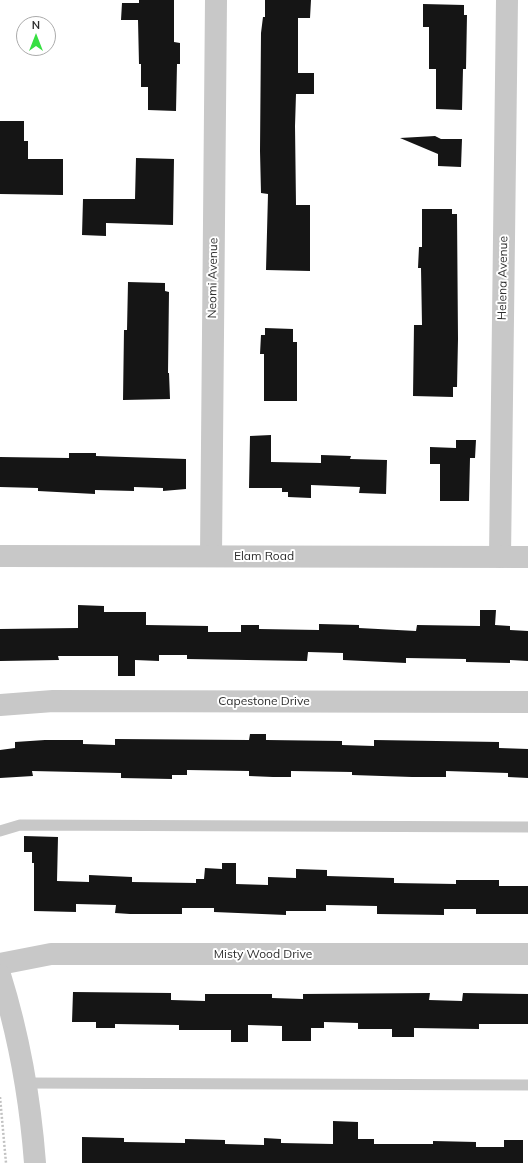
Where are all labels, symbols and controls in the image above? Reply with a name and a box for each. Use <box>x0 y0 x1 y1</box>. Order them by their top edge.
north arrow <box>16 16 56 56</box>
text: N <box>32 18 40 32</box>
street label: Helena Avenue <box>495 236 511 320</box>
street label: Neomi Avenue <box>205 238 221 318</box>
street label: Elam Road <box>234 549 294 563</box>
street label: Capestone Drive <box>218 694 310 708</box>
street label: Misty Wood Drive <box>214 947 312 961</box>

